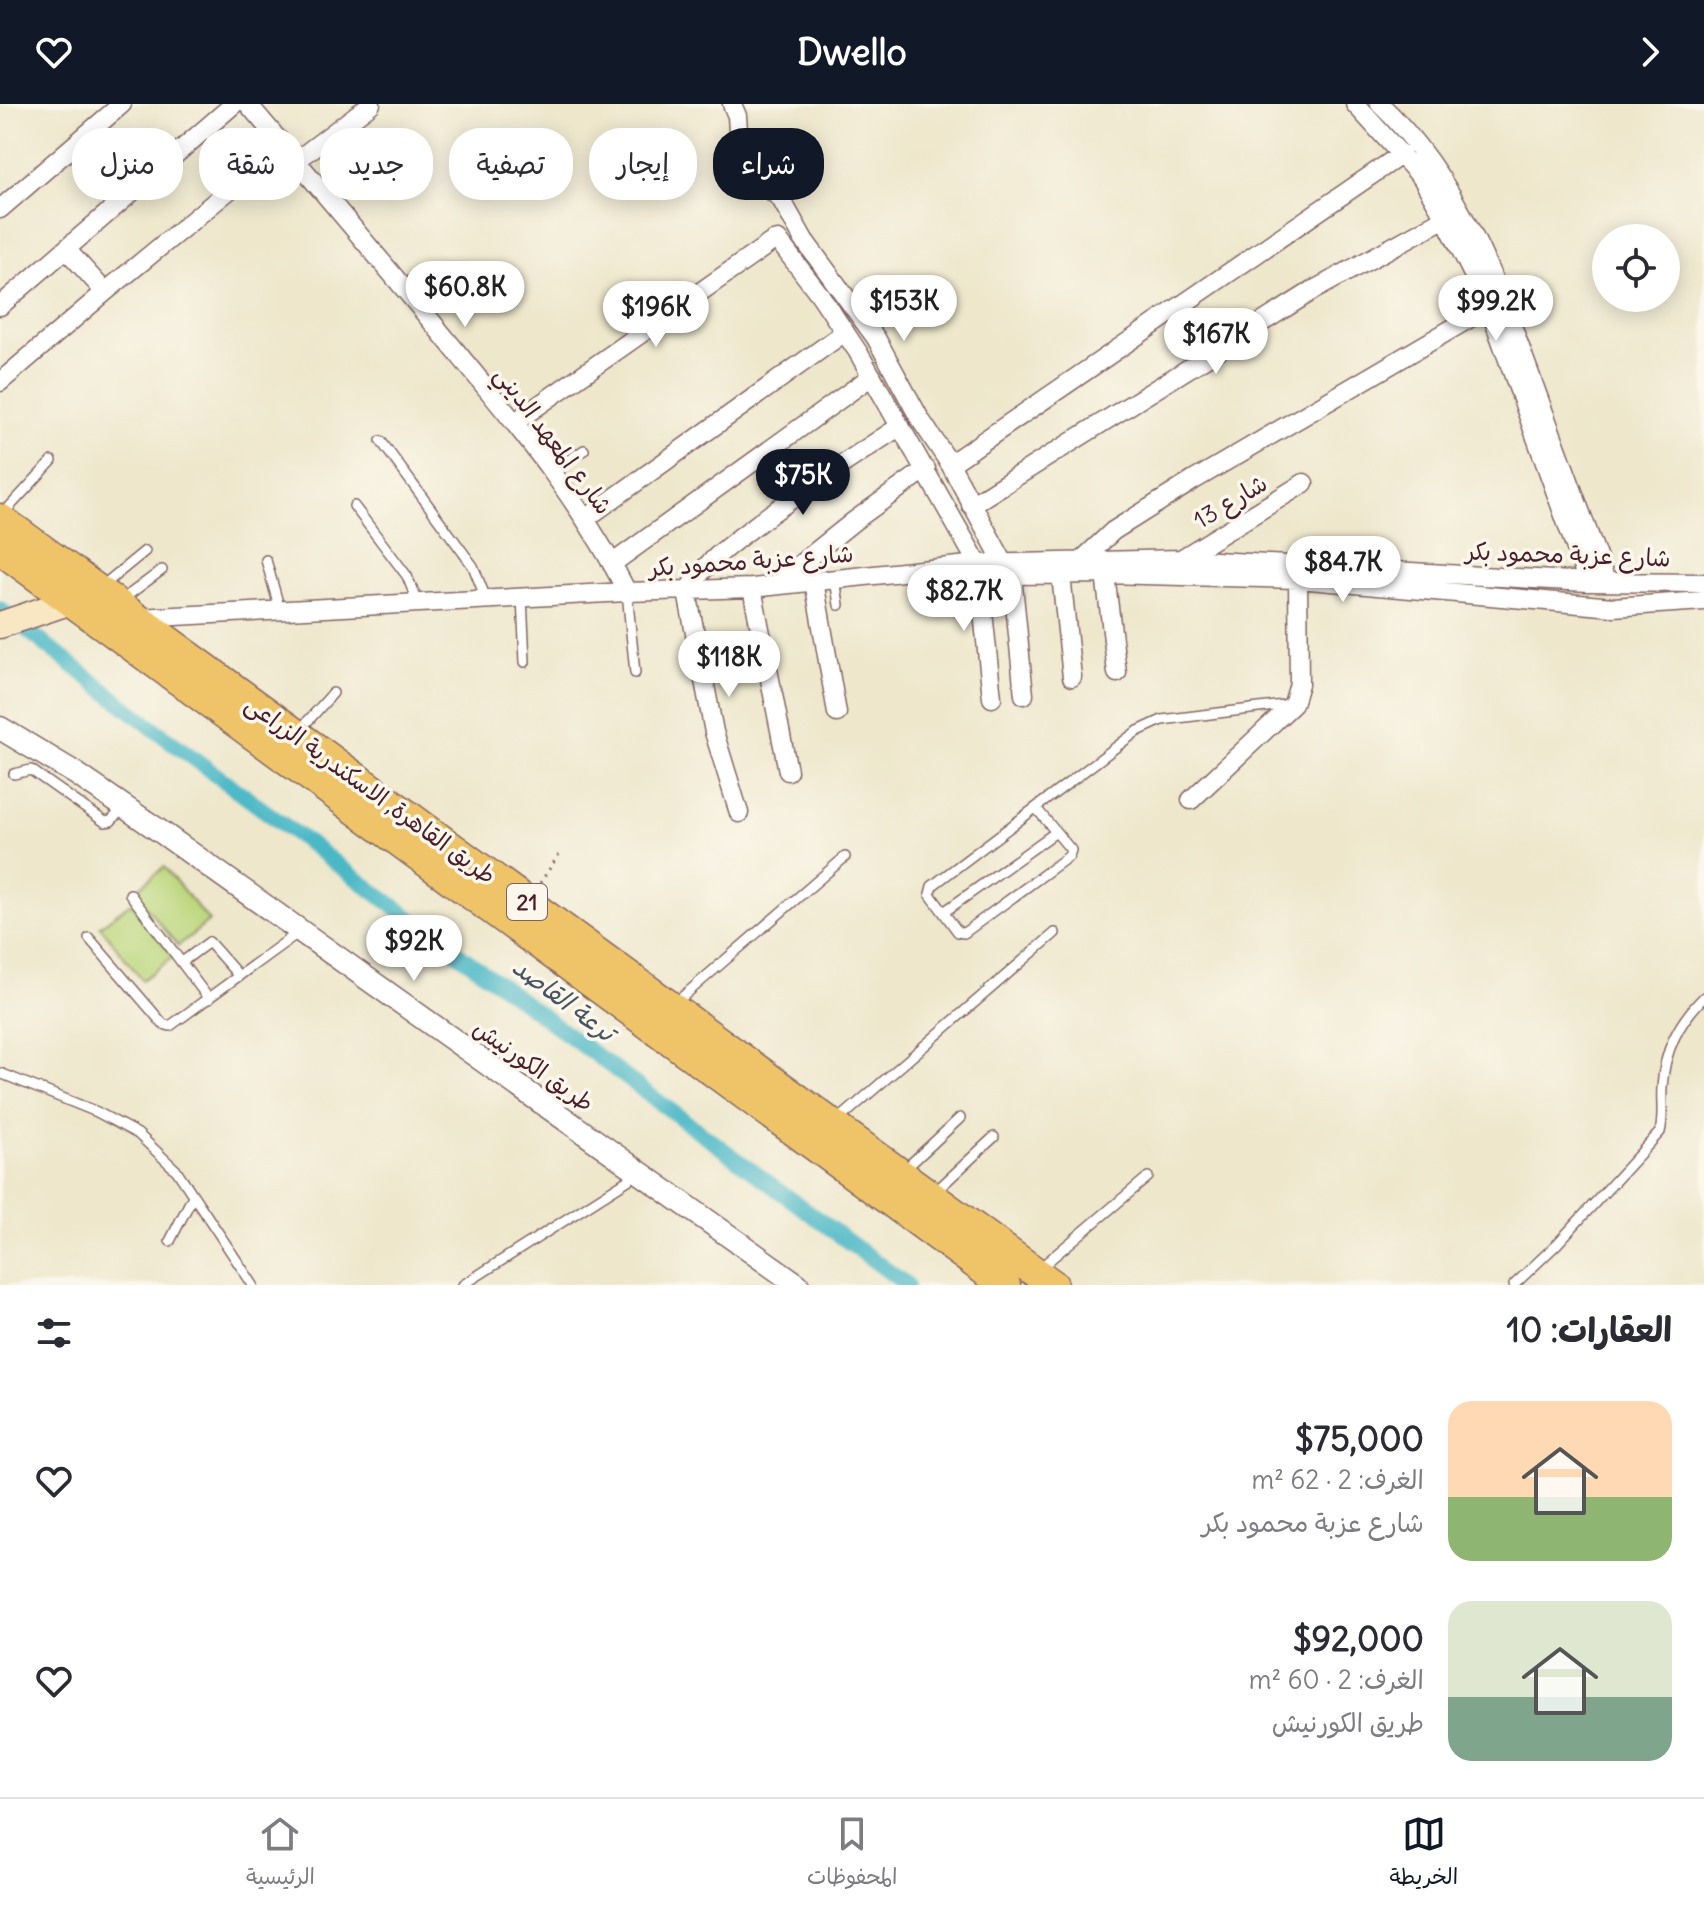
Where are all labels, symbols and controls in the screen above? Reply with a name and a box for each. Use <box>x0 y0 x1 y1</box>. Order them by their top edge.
icon: heart <box>32 30 76 74</box>
text: Dwello <box>797 30 907 75</box>
icon: forward <box>1628 30 1672 74</box>
chip: منزل <box>72 128 183 200</box>
chip: شقة <box>199 128 304 200</box>
chip: جديد <box>320 128 433 200</box>
chip: تصفية <box>449 128 573 200</box>
chip: إيجار <box>589 128 697 200</box>
chip: شراء <box>713 128 824 200</box>
map controls <box>1592 224 1680 312</box>
button: locate <box>1592 224 1680 312</box>
pin: $60.8K <box>400 261 530 329</box>
text: $60.8K <box>424 270 506 303</box>
pin: $153K <box>848 275 960 343</box>
pin: $99.2K <box>1431 275 1561 343</box>
pin: $196K <box>600 281 712 349</box>
text: $153K <box>869 284 939 317</box>
text: $99.2K <box>1456 284 1536 317</box>
text: $196K <box>621 290 691 323</box>
pin: $167K <box>1160 308 1272 376</box>
text: $167K <box>1182 317 1250 350</box>
street label: شارع المعهد الديني <box>483 360 619 524</box>
pin: $75K <box>756 449 850 517</box>
text: $75K <box>774 458 832 491</box>
street label: شارع 13 <box>1188 467 1274 537</box>
street label: شارع عزبة محمود بكر <box>1463 535 1671 576</box>
pin: $84.7K <box>1278 536 1408 604</box>
street label: شارع عزبة محمود بكر <box>646 538 855 585</box>
text: $84.7K <box>1304 545 1382 578</box>
pin: $82.7K <box>899 565 1029 633</box>
text: $82.7K <box>925 574 1003 607</box>
pin: $118K <box>673 631 785 699</box>
text: $118K <box>696 640 762 673</box>
street label: طريق القاهرة, الاسكندرية الزراعى <box>239 688 502 891</box>
road number: 21 <box>507 884 547 920</box>
pin: $92K <box>367 915 461 983</box>
text: $92K <box>384 924 444 957</box>
water label: ترعة القاصد <box>506 950 626 1051</box>
street label: طريق الكورنيش <box>467 1012 600 1118</box>
text: العقارات: 10 <box>1506 1308 1672 1351</box>
icon: filters <box>32 1311 76 1355</box>
text: $75,000 <box>1295 1417 1424 1460</box>
icon: home <box>1512 1433 1608 1529</box>
icon: heart <box>32 1459 76 1503</box>
text: الغرف: 2 · 62 m² <box>1252 1463 1424 1496</box>
text: شارع عزبة محمود بكر <box>1202 1506 1424 1539</box>
text: $92,000 <box>1293 1617 1424 1660</box>
icon: home <box>1512 1633 1608 1729</box>
icon: heart <box>32 1659 76 1703</box>
text: الغرف: 2 · 60 m² <box>1249 1663 1424 1696</box>
text: طريق الكورنيش <box>1272 1706 1424 1739</box>
tab: الرئيسية <box>246 1812 315 1896</box>
tab: المحفوظات <box>807 1812 898 1896</box>
tab: الخريطة <box>1389 1812 1458 1896</box>

